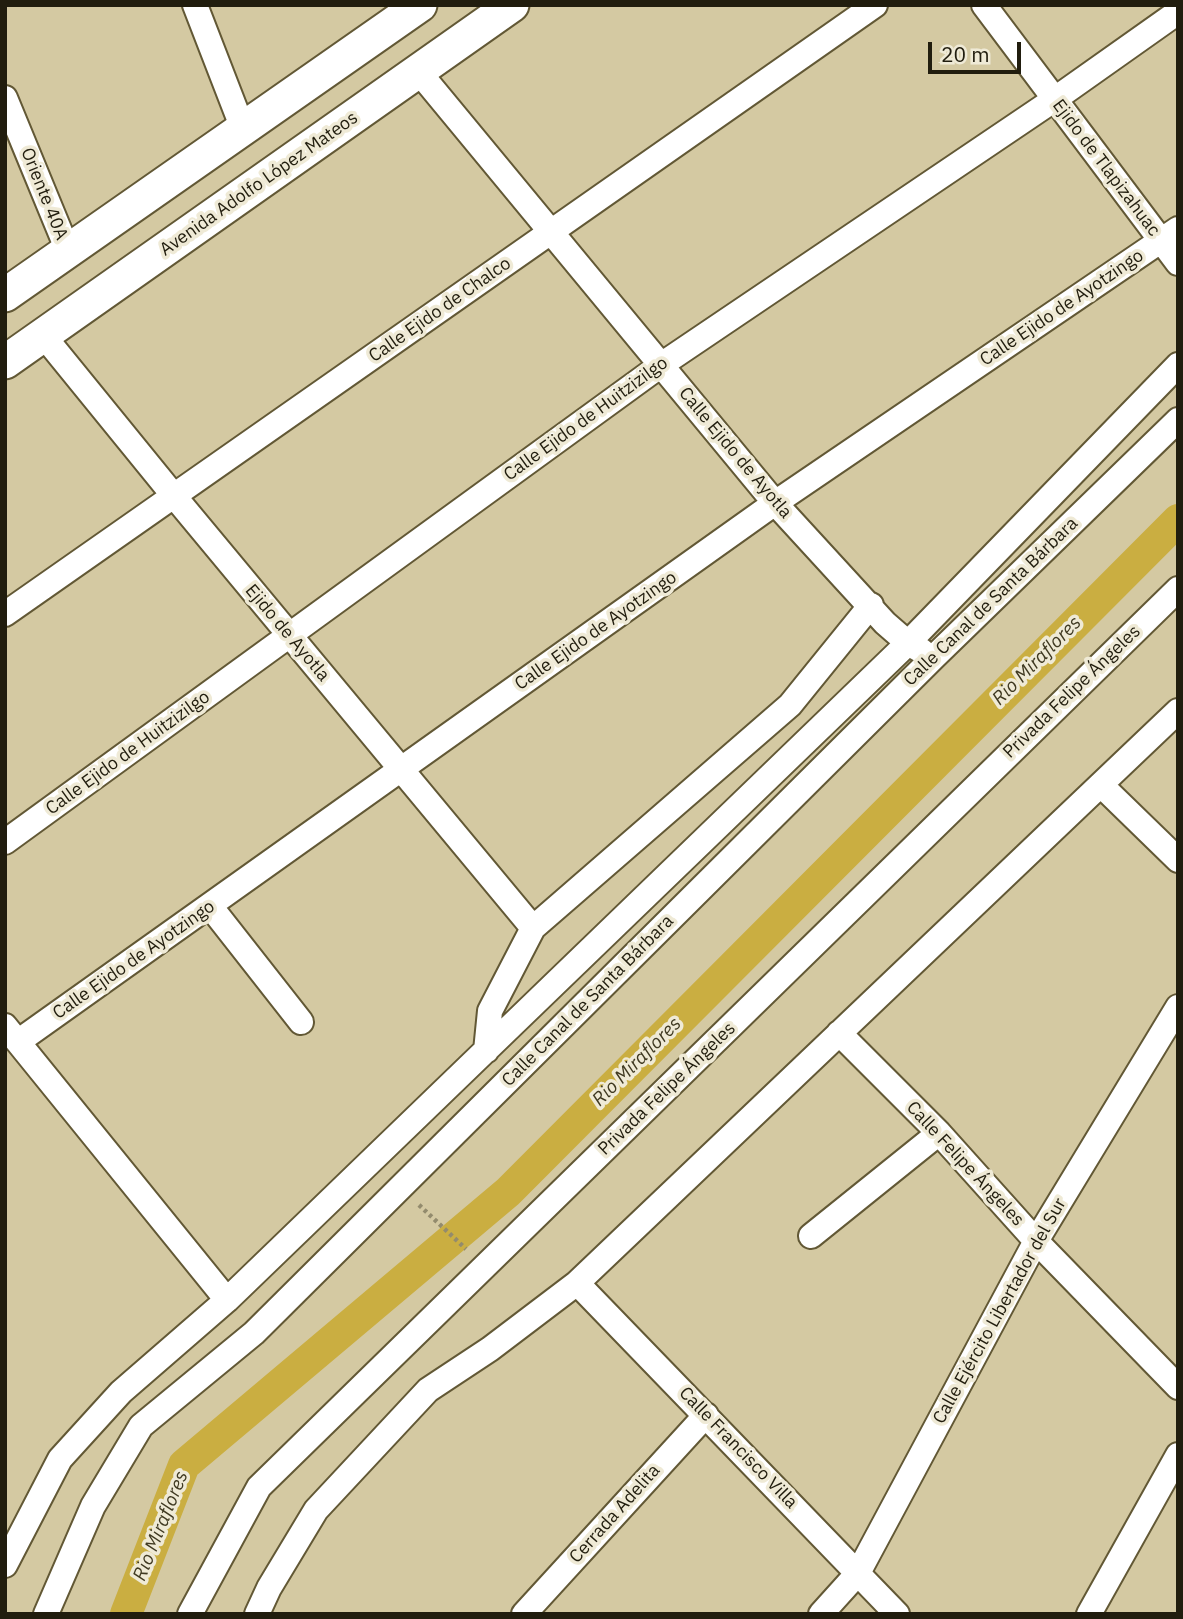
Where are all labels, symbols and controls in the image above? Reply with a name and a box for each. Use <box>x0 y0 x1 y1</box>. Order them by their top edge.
scale bar <box>931 28 1024 72</box>
text: 20 m <box>941 40 990 68</box>
street label: Ejido de Tlapizahuac <box>1048 95 1164 241</box>
street label: Avenida Adolfo López Mateos <box>156 107 362 261</box>
street label: Oriente 40A <box>16 145 72 243</box>
street label: Calle Ejido de Ayotzingo <box>976 245 1148 371</box>
street label: Calle Ejido de Chalco <box>365 253 515 367</box>
street label: Calle Ejido de Huitzizilgo <box>500 352 672 486</box>
street label: Calle Ejido de Ayotla <box>674 383 796 523</box>
street label: Calle Canal de Santa Bárbara <box>899 513 1083 691</box>
street label: Calle Ejido de Ayotzingo <box>511 567 681 695</box>
street label: Ejido de Ayotla <box>240 580 334 686</box>
water label: Rio Miraflores <box>988 612 1086 710</box>
street label: Privada Felipe Ángeles <box>999 621 1145 763</box>
street label: Calle Ejido de Huitzizilgo <box>42 686 214 820</box>
street label: Calle Ejido de Ayotzingo <box>49 896 219 1024</box>
street label: Calle Canal de Santa Bárbara <box>498 911 678 1091</box>
water label: Rio Miraflores <box>588 1013 686 1111</box>
street label: Privada Felipe Ángeles <box>594 1018 740 1160</box>
street label: Calle Felipe Ángeles <box>902 1097 1028 1231</box>
street label: Calle Ejército Libertador del Sur <box>929 1194 1071 1428</box>
street label: Calle Francisco Villa <box>674 1383 802 1513</box>
street label: Cerrada Adelita <box>565 1460 665 1568</box>
water label: Rio Miraflores <box>129 1468 193 1584</box>

